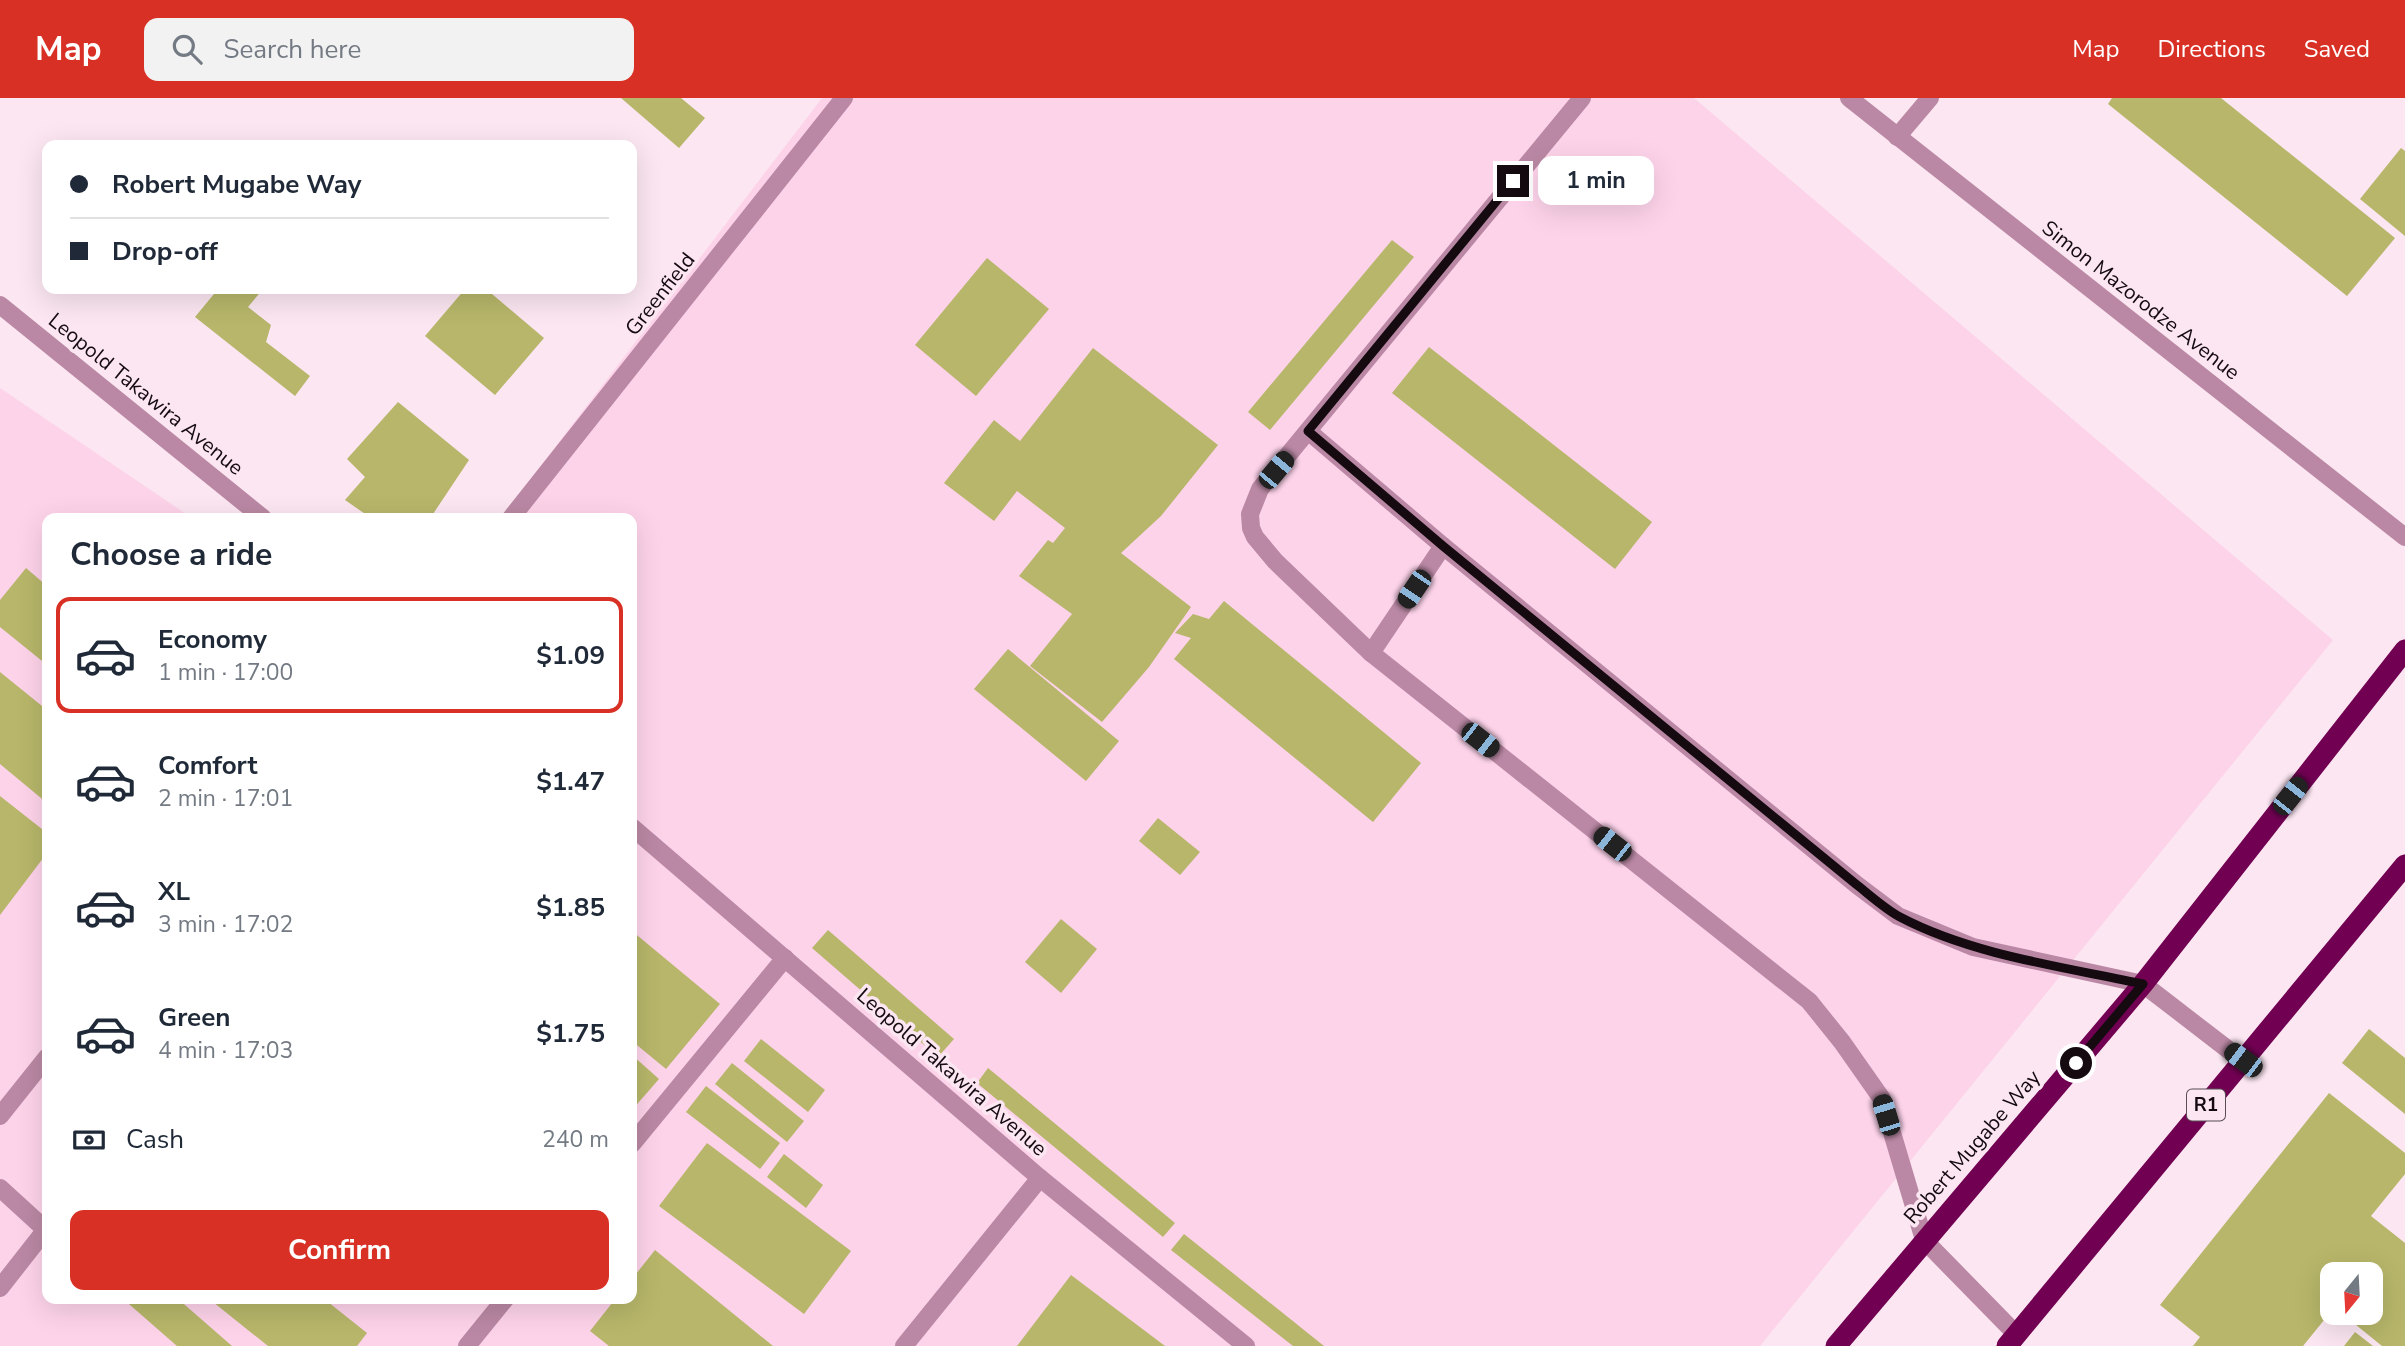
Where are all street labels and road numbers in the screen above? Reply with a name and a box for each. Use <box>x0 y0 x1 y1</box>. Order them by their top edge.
street label: Simon Mazorodze Avenue <box>2036 214 2246 386</box>
street label: Greenfield <box>619 247 701 341</box>
street label: Leopold Takawira Avenue <box>43 307 249 481</box>
street label: Leopold Takawira Avenue <box>851 982 1053 1162</box>
street label: Robert Mugabe Way <box>1897 1064 2047 1230</box>
road number: R1 <box>2187 1090 2225 1121</box>

